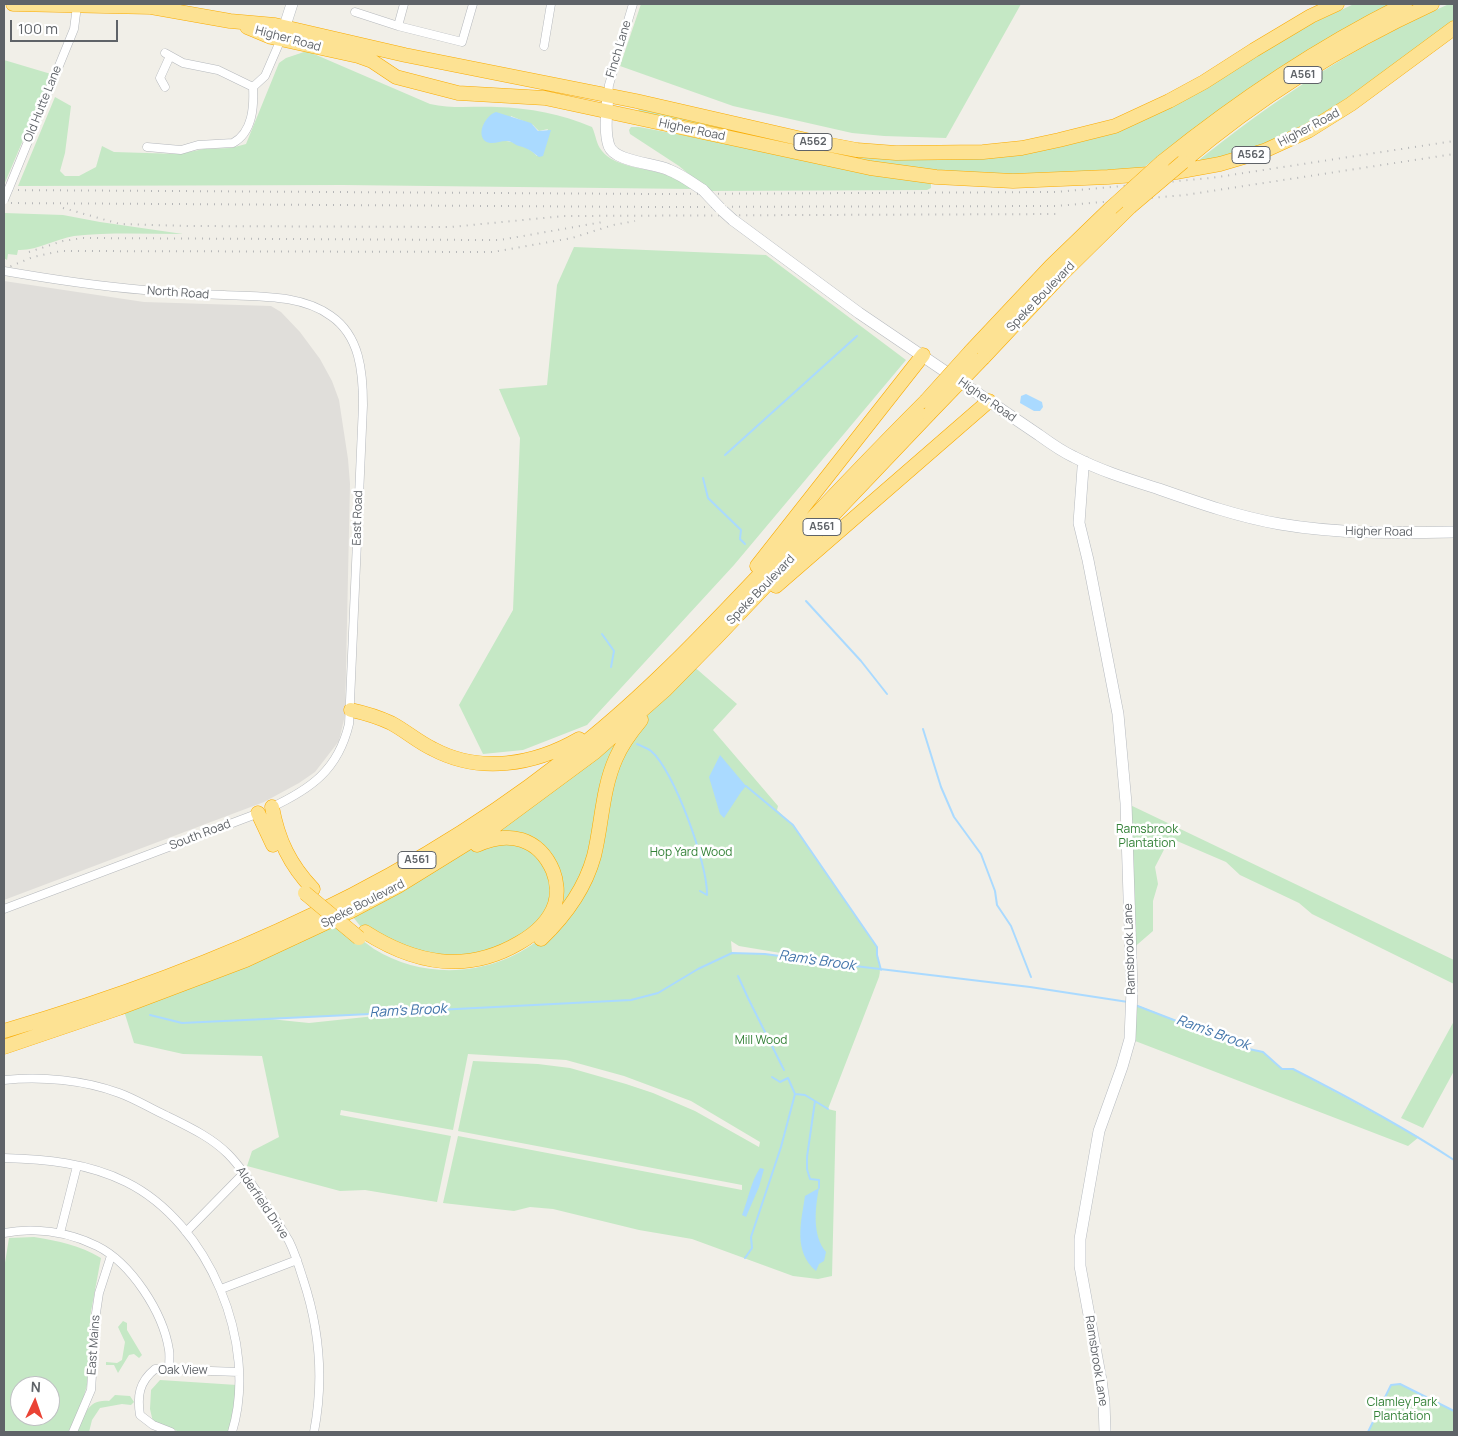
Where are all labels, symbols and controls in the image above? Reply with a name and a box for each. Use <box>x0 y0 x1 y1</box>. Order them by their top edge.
scale bar <box>12 10 120 42</box>
text: 100 m <box>18 18 58 39</box>
street label: Finch Lane <box>603 19 635 79</box>
street label: Higher Road <box>254 23 322 55</box>
street label: Old Hutte Lane <box>21 64 65 144</box>
road number: A561 <box>1284 66 1322 84</box>
street label: Higher Road <box>1276 106 1342 150</box>
street label: Higher Road <box>658 116 726 144</box>
road number: A562 <box>794 134 832 150</box>
road number: A562 <box>1232 146 1270 164</box>
street label: Speke Boulevard <box>1004 259 1078 335</box>
street label: North Road <box>146 284 210 302</box>
street label: Higher Road <box>955 375 1019 425</box>
street label: East Road <box>350 490 366 546</box>
road number: A561 <box>803 518 841 536</box>
street label: Higher Road <box>1345 524 1413 540</box>
street label: Speke Boulevard <box>724 552 798 628</box>
street label: South Road <box>167 817 233 853</box>
park label: Ramsbrook Plantation <box>1116 823 1178 851</box>
park label: Hop Yard Wood <box>650 846 732 860</box>
road number: A561 <box>398 852 436 868</box>
street label: Speke Boulevard <box>319 877 407 931</box>
street label: Ramsbrook Lane <box>1121 903 1139 995</box>
water label: Ram's Brook <box>778 947 856 975</box>
water label: Ram's Brook <box>369 1001 447 1021</box>
water label: Ram's Brook <box>1174 1012 1252 1054</box>
park label: Mill Wood <box>735 1034 787 1048</box>
street label: Alderfield Drive <box>233 1164 291 1242</box>
street label: East Mains <box>85 1315 103 1375</box>
street label: Ramsbrook Lane <box>1082 1315 1110 1407</box>
street label: Oak View <box>158 1364 208 1378</box>
north arrow <box>10 1376 60 1426</box>
text: N <box>30 1377 41 1396</box>
park label: Clamley Park Plantation <box>1367 1396 1437 1424</box>

